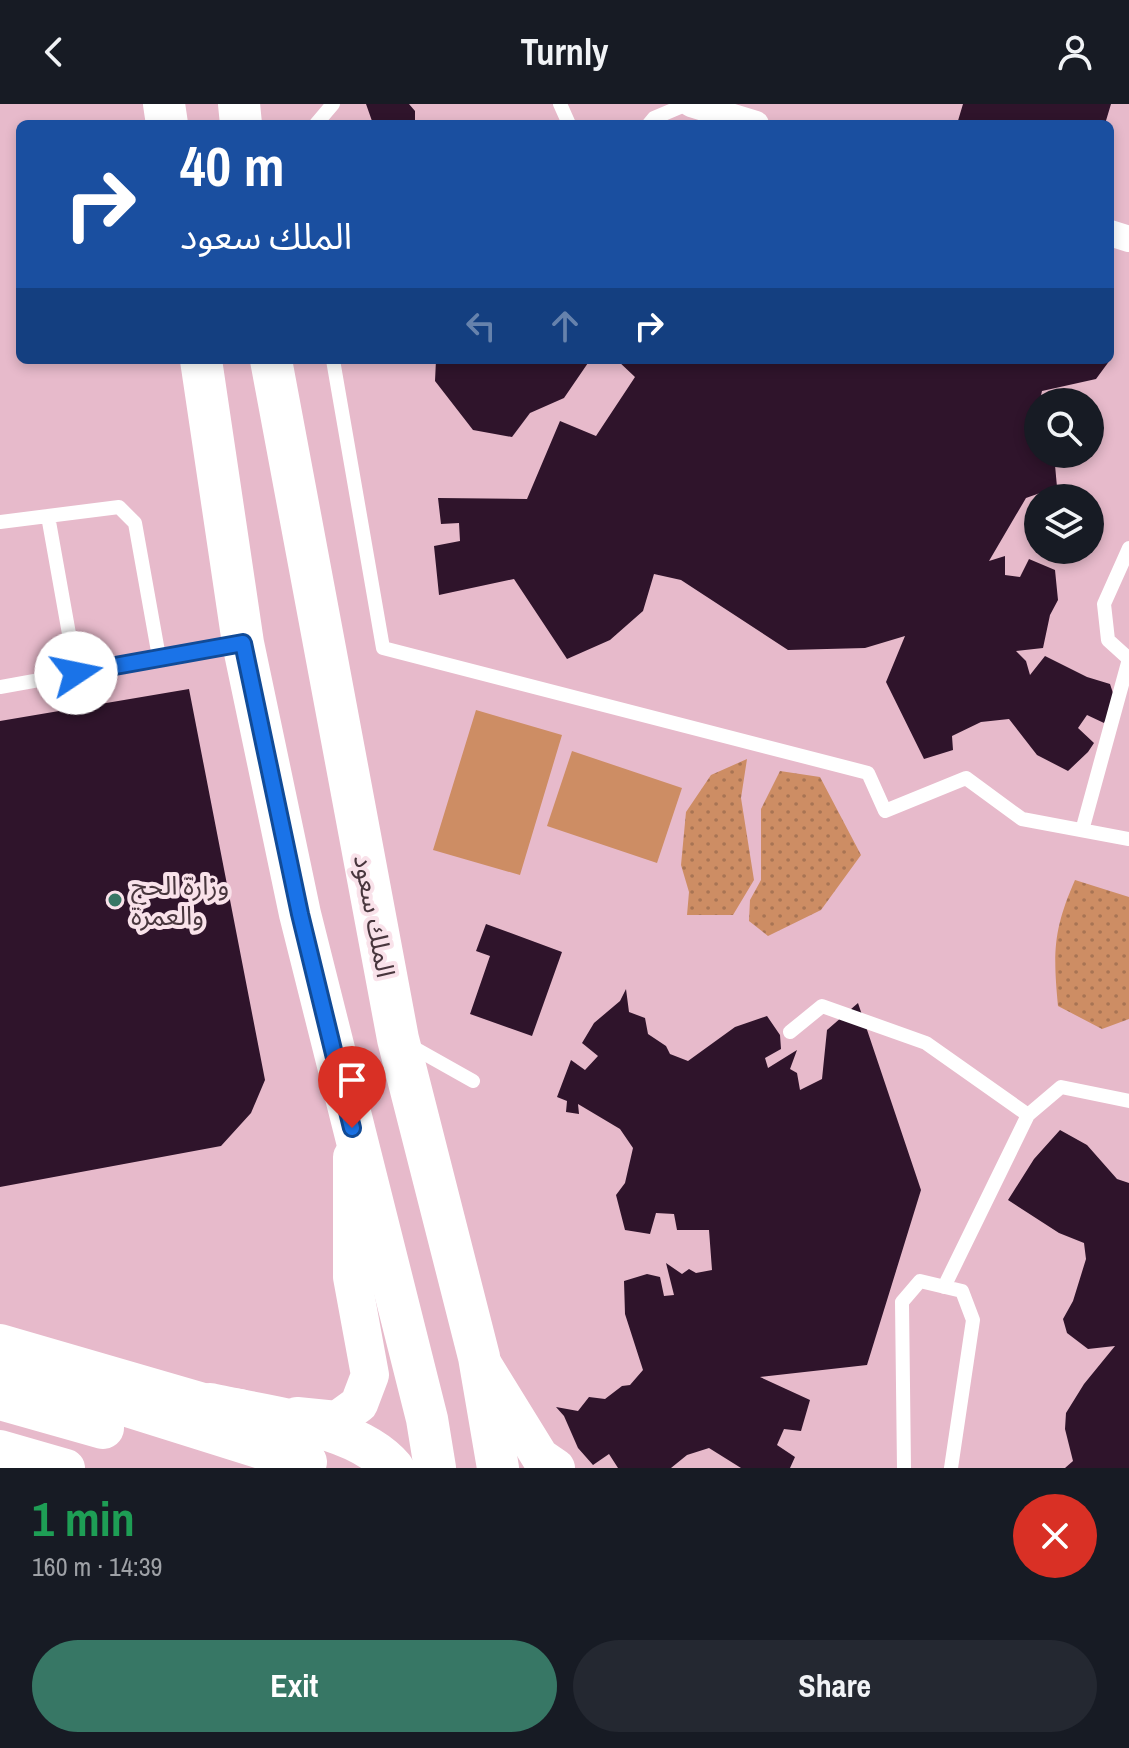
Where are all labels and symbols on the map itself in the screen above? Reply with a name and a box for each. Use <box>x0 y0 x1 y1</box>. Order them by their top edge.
position arrow <box>34 631 118 715</box>
street label: الملك سعود <box>346 852 404 980</box>
place label: وزارة الحج والعمرة <box>131 868 229 933</box>
marker: وزارة الحج والعمرة <box>106 891 124 909</box>
pin <box>318 1046 386 1128</box>

